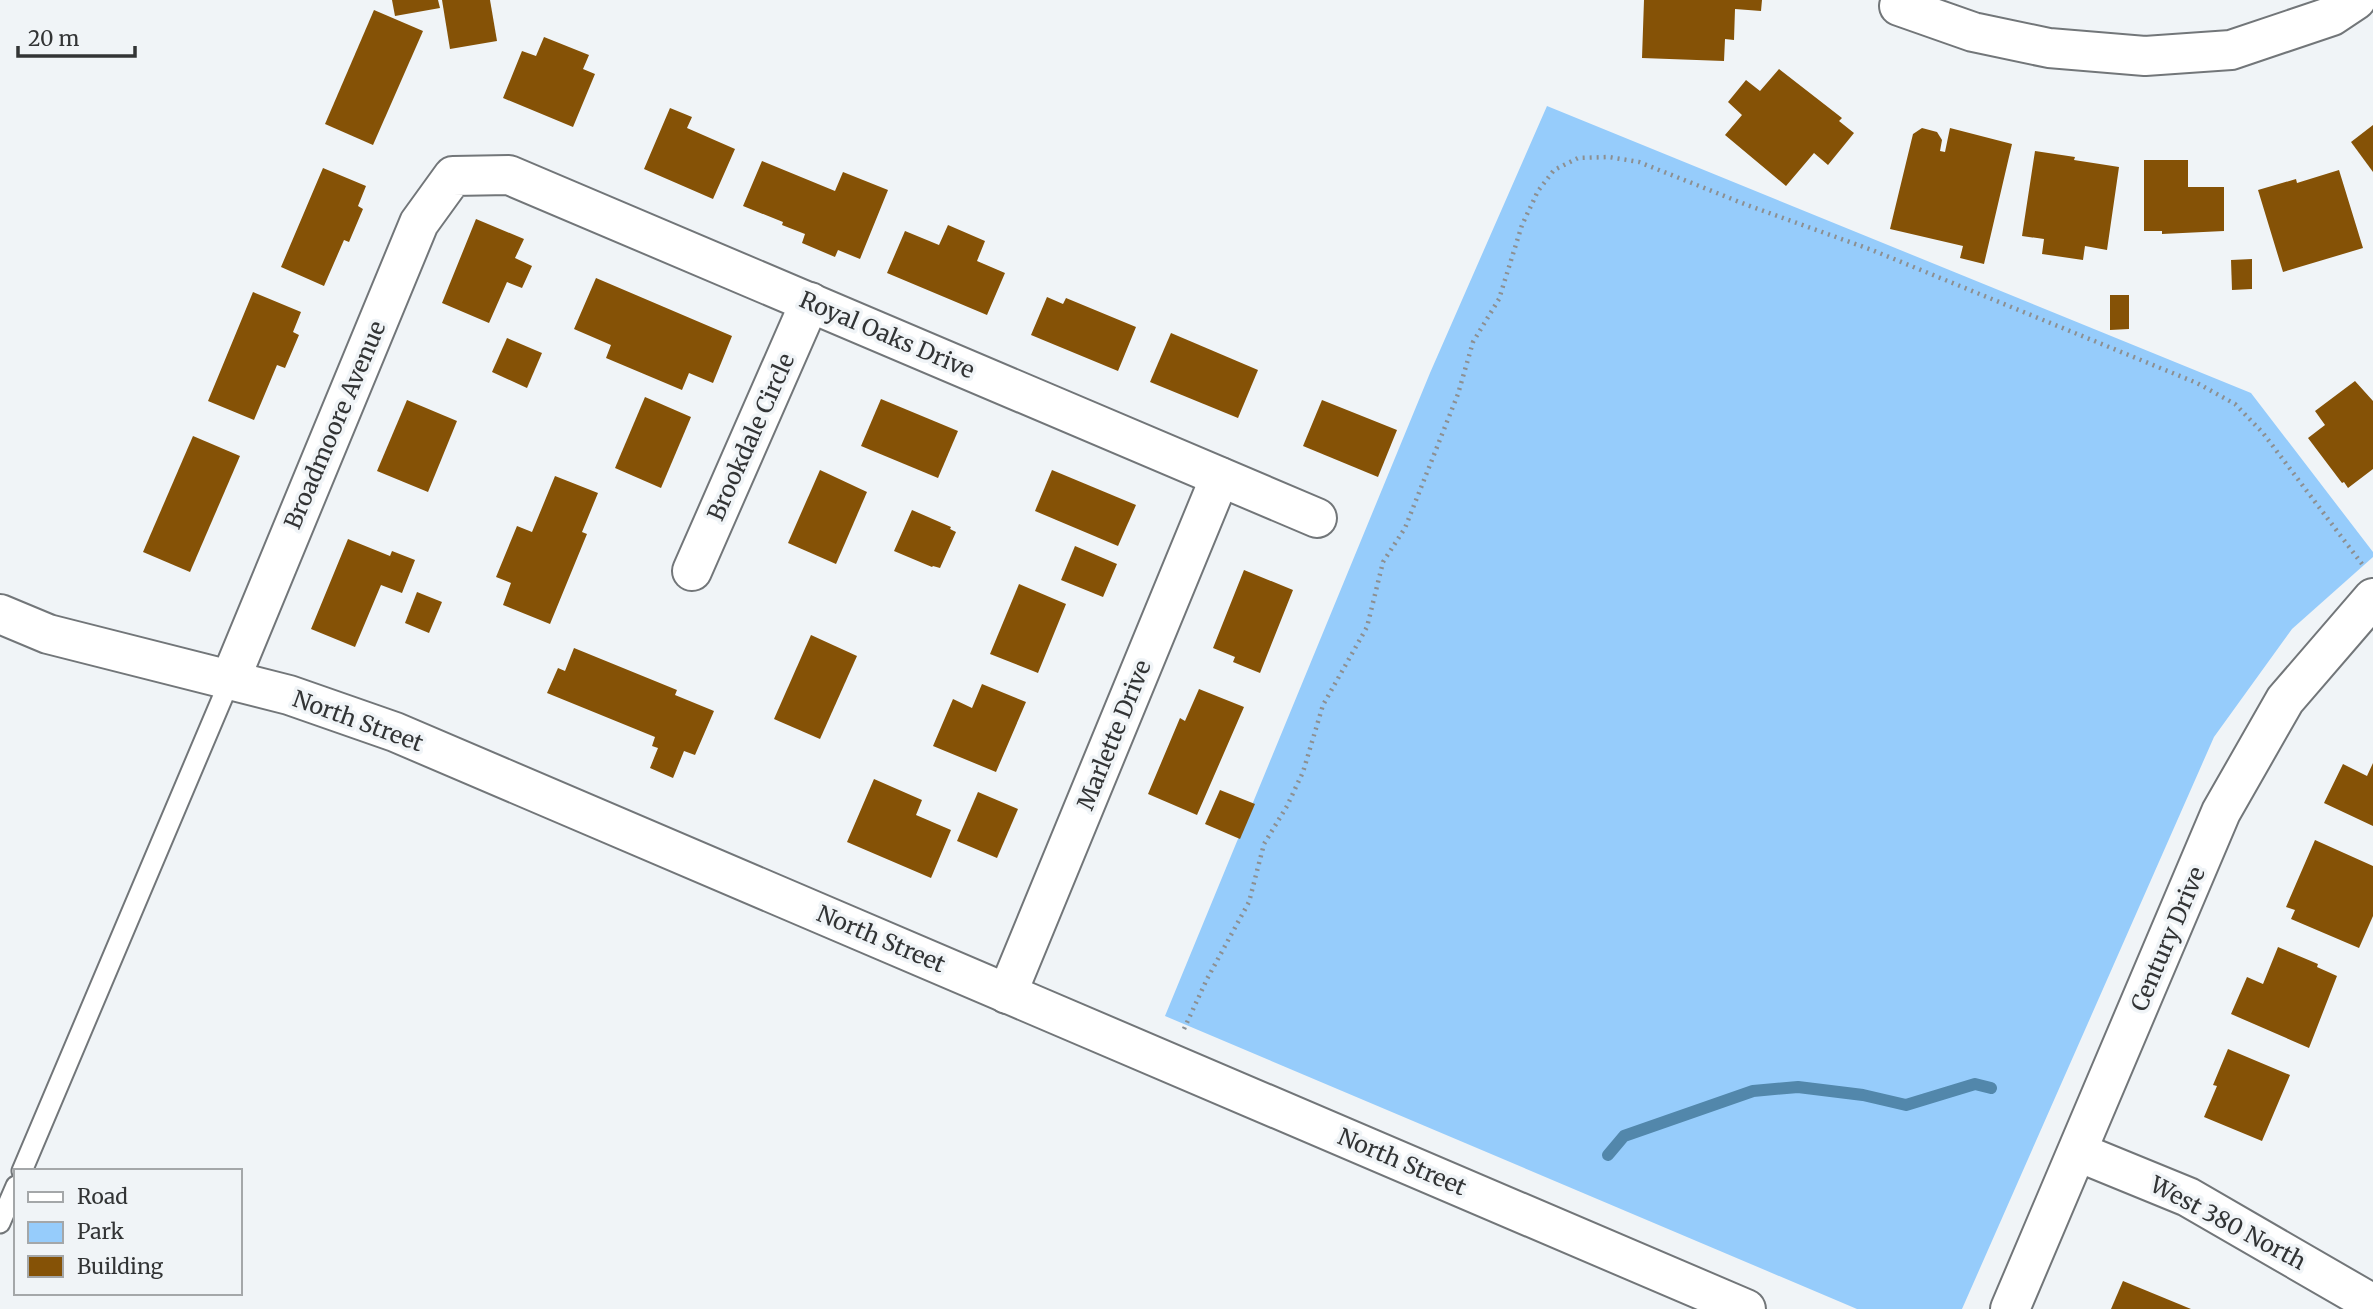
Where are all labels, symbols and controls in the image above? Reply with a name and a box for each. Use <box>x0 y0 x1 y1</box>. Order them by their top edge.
scale bar <box>18 14 135 58</box>
text: 20 m <box>28 25 80 52</box>
street label: Royal Oaks Drive <box>795 285 979 384</box>
street label: Broadmoore Avenue <box>278 316 391 533</box>
street label: Brookdale Circle <box>701 349 800 525</box>
street label: Marlette Drive <box>1070 656 1157 814</box>
street label: North Street <box>289 684 427 758</box>
street label: Century Drive <box>2124 862 2211 1015</box>
street label: North Street <box>813 899 950 979</box>
street label: North Street <box>1334 1122 1471 1202</box>
legend <box>14 1169 242 1295</box>
street label: West 380 North <box>2145 1169 2311 1276</box>
text: Road <box>77 1183 128 1210</box>
text: Park <box>77 1218 124 1245</box>
text: Building <box>77 1253 164 1280</box>

